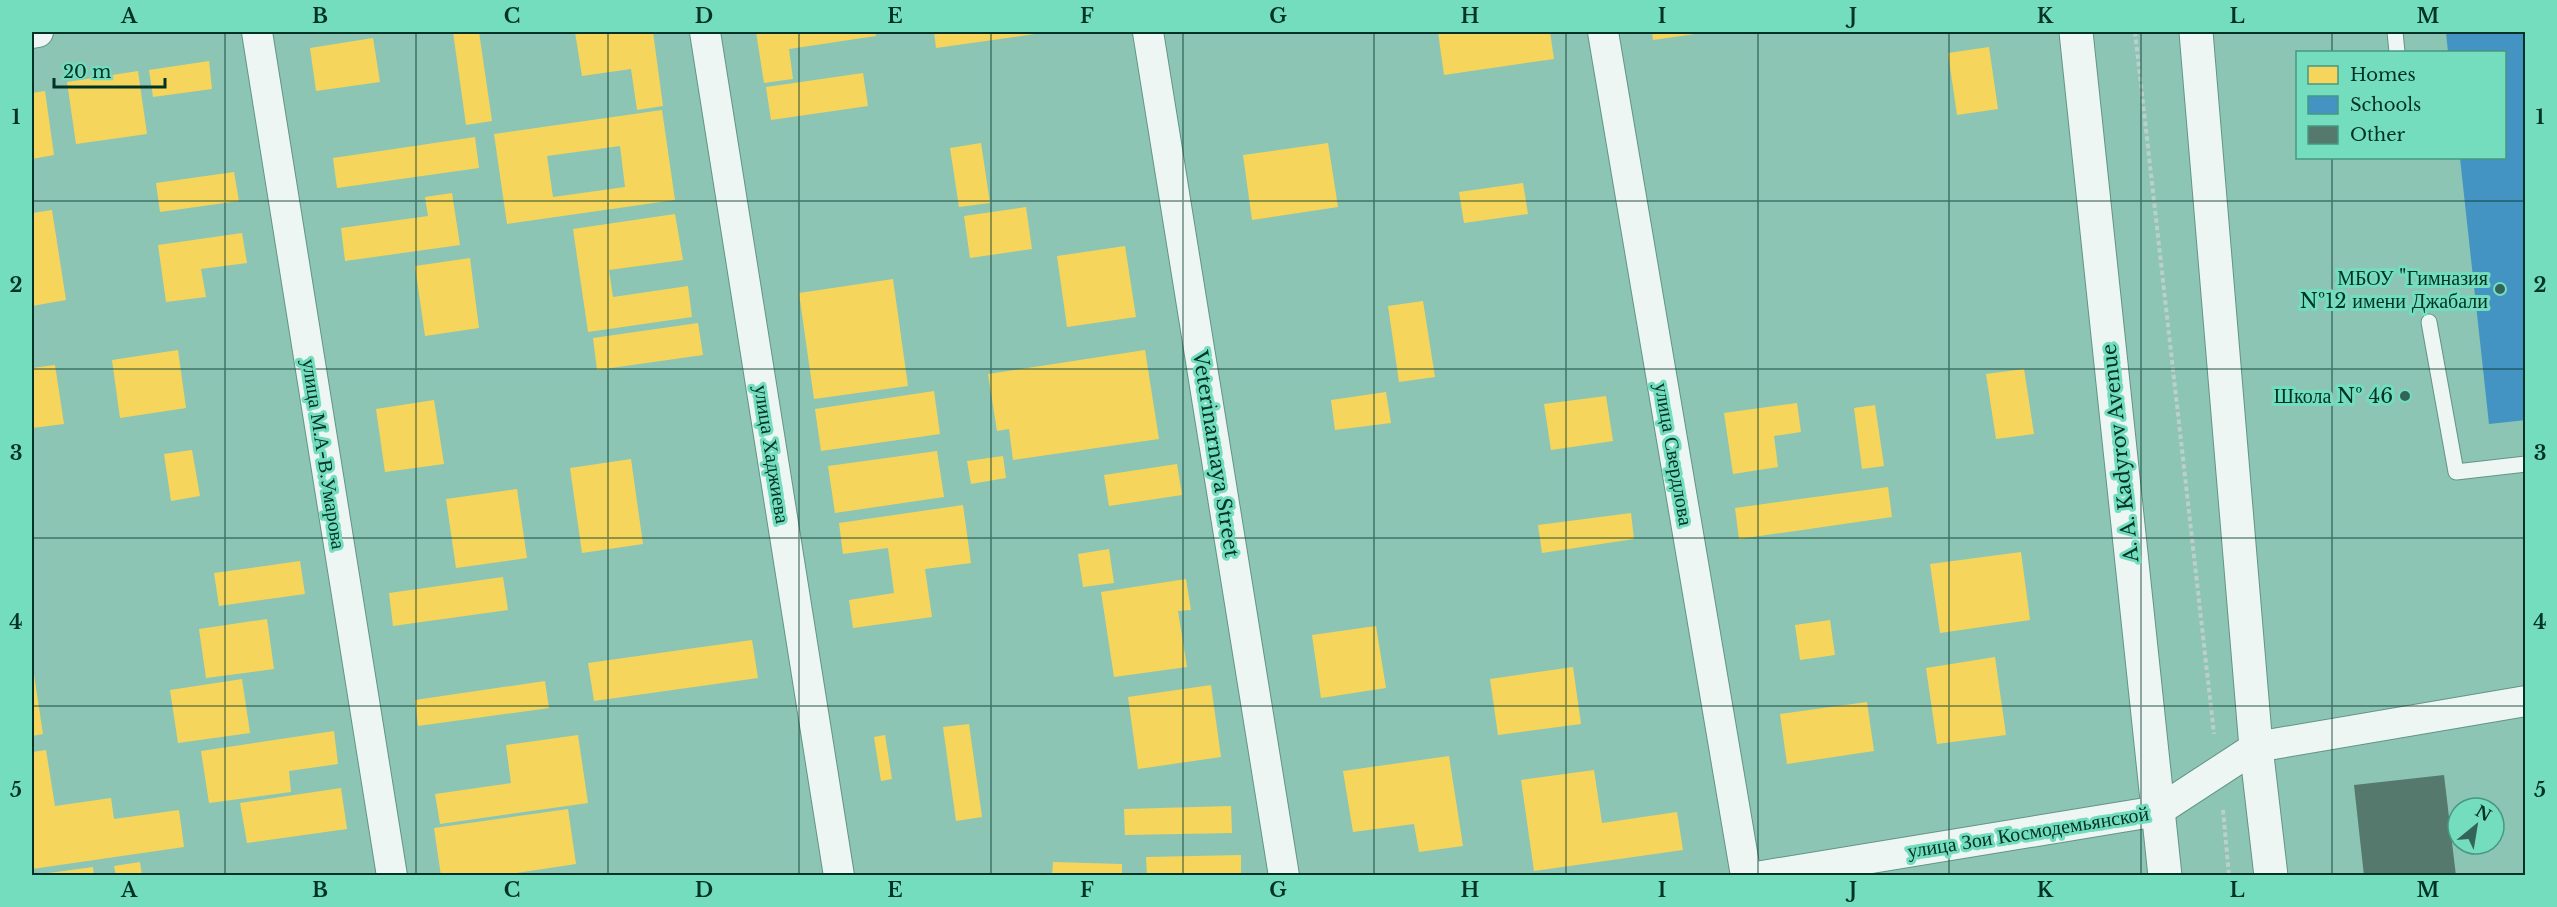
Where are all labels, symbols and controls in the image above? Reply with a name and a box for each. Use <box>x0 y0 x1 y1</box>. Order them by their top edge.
text: A <box>120 4 138 28</box>
text: B <box>312 4 328 28</box>
text: C <box>504 4 520 28</box>
text: D <box>695 4 713 28</box>
text: E <box>887 4 903 28</box>
text: F <box>1080 4 1094 28</box>
text: G <box>1269 4 1287 28</box>
text: H <box>1461 4 1480 28</box>
text: I <box>1658 4 1666 28</box>
text: J <box>1845 4 1857 28</box>
text: K <box>2037 4 2054 28</box>
text: L <box>2229 4 2245 28</box>
text: M <box>2417 4 2440 28</box>
scale bar <box>54 51 165 89</box>
legend <box>2296 51 2506 159</box>
text: 20 m <box>63 61 111 83</box>
text: Homes <box>2350 64 2416 86</box>
text: Schools <box>2350 94 2421 116</box>
text: 1 <box>12 105 21 129</box>
text: 1 <box>2536 105 2545 129</box>
text: Other <box>2350 124 2406 146</box>
place label: МБОУ "Гимназия №12 имени Джабали <box>2300 266 2488 313</box>
text: 2 <box>9 273 23 297</box>
text: 2 <box>2533 273 2547 297</box>
marker: МБОУ "Гимназия №12 имени Джабали <box>2493 282 2507 296</box>
street label: A. A. Kadyrov Avenue <box>2097 343 2144 564</box>
street label: Veterinarnaya Street <box>1188 348 1244 560</box>
street label: улица М.А-В.Умарова <box>297 357 351 551</box>
street label: улица Свердлова <box>1650 381 1698 527</box>
street label: улица Хаджиева <box>749 383 795 525</box>
place label: Школа № 46 <box>2274 384 2393 408</box>
marker: Школа № 46 <box>2398 389 2412 403</box>
text: 3 <box>10 441 22 465</box>
text: 3 <box>2534 441 2546 465</box>
text: 4 <box>9 610 23 634</box>
text: 4 <box>2533 610 2547 634</box>
text: 5 <box>10 778 22 802</box>
text: 5 <box>2534 778 2546 802</box>
north arrow <box>2446 796 2506 856</box>
street label: улица Зои Космодемьянской <box>1905 801 2151 863</box>
text: N <box>2472 801 2495 825</box>
text: A <box>120 878 138 902</box>
text: B <box>312 878 328 902</box>
text: C <box>504 878 520 902</box>
text: D <box>695 878 713 902</box>
text: E <box>887 878 903 902</box>
text: F <box>1080 878 1094 902</box>
text: G <box>1269 878 1287 902</box>
text: H <box>1461 878 1480 902</box>
text: I <box>1658 878 1666 902</box>
text: J <box>1845 878 1857 902</box>
text: K <box>2037 878 2054 902</box>
text: L <box>2229 878 2245 902</box>
text: M <box>2417 878 2440 902</box>

